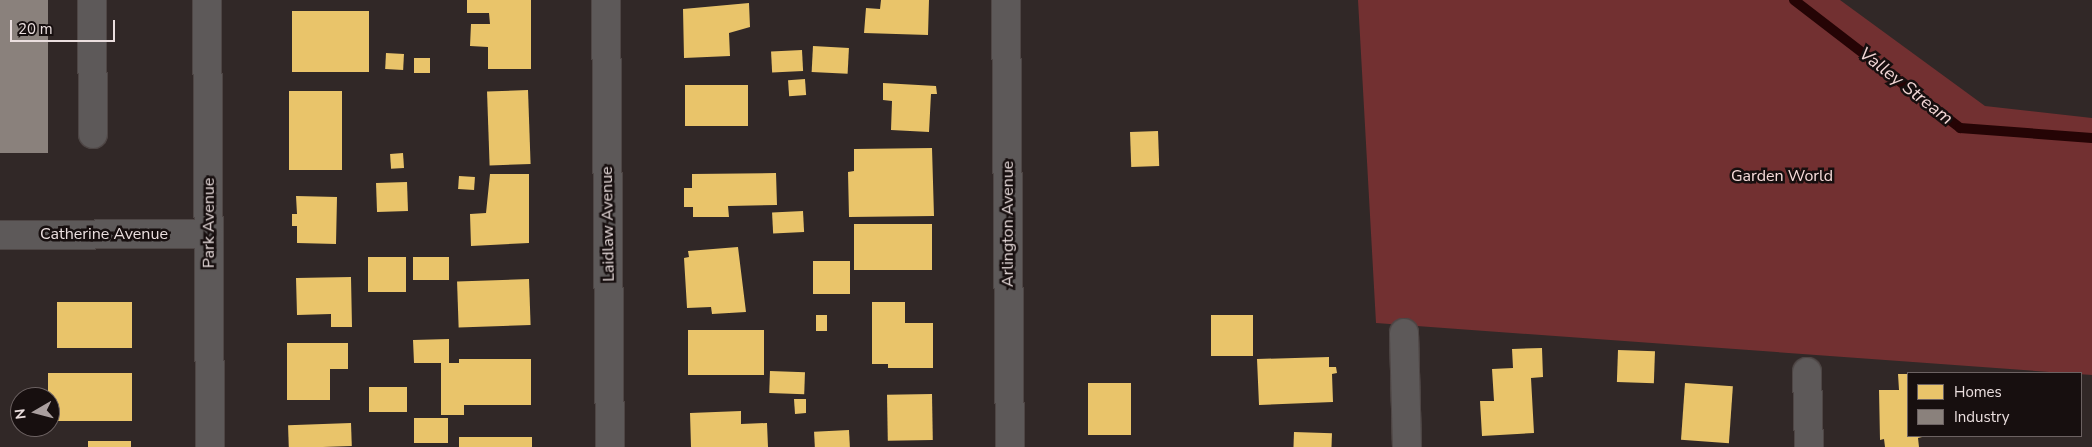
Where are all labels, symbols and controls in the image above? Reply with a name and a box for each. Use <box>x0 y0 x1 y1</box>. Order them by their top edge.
scale bar <box>12 10 118 42</box>
text: 20 m <box>18 19 53 39</box>
water label: Valley Stream <box>1855 43 1957 129</box>
street label: Arlington Avenue <box>998 161 1018 287</box>
street label: Laidlaw Avenue <box>597 166 619 282</box>
park label: Garden World <box>1731 166 1833 186</box>
street label: Park Avenue <box>199 178 219 268</box>
street label: Catherine Avenue <box>40 224 168 244</box>
legend <box>1907 372 2082 437</box>
text: Homes <box>1954 382 2002 402</box>
north arrow <box>10 387 60 437</box>
text: Industry <box>1954 407 2009 427</box>
text: N <box>11 408 31 421</box>

